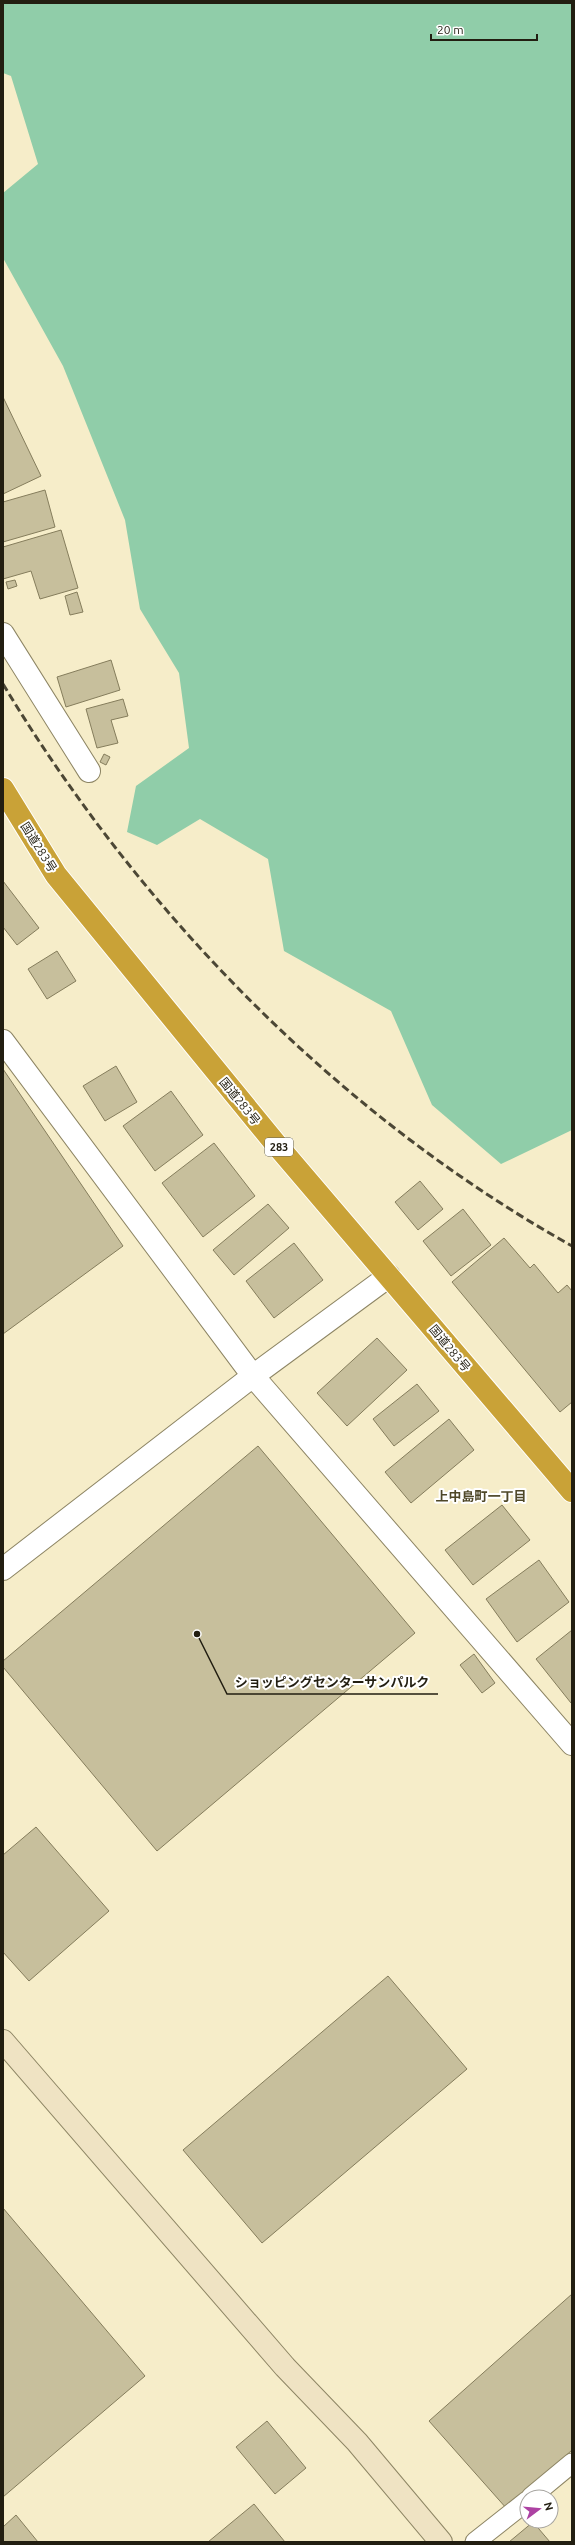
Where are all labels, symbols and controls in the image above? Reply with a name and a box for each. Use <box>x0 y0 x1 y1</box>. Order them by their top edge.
scale bar <box>431 16 537 42</box>
text: 20 m <box>437 23 464 36</box>
street label: 国道283号 <box>19 820 59 874</box>
street label: 国道283号 <box>217 1075 263 1127</box>
road number: 283 <box>265 1138 293 1156</box>
street label: 国道283号 <box>427 1322 473 1374</box>
district label: 上中島町一丁目 <box>435 1489 527 1503</box>
callout: ショッピングセンターサンパルク <box>227 1669 438 1694</box>
text: ショッピングセンターサンパルク <box>235 1675 429 1689</box>
north arrow <box>519 2489 559 2529</box>
text: N <box>542 2501 556 2512</box>

